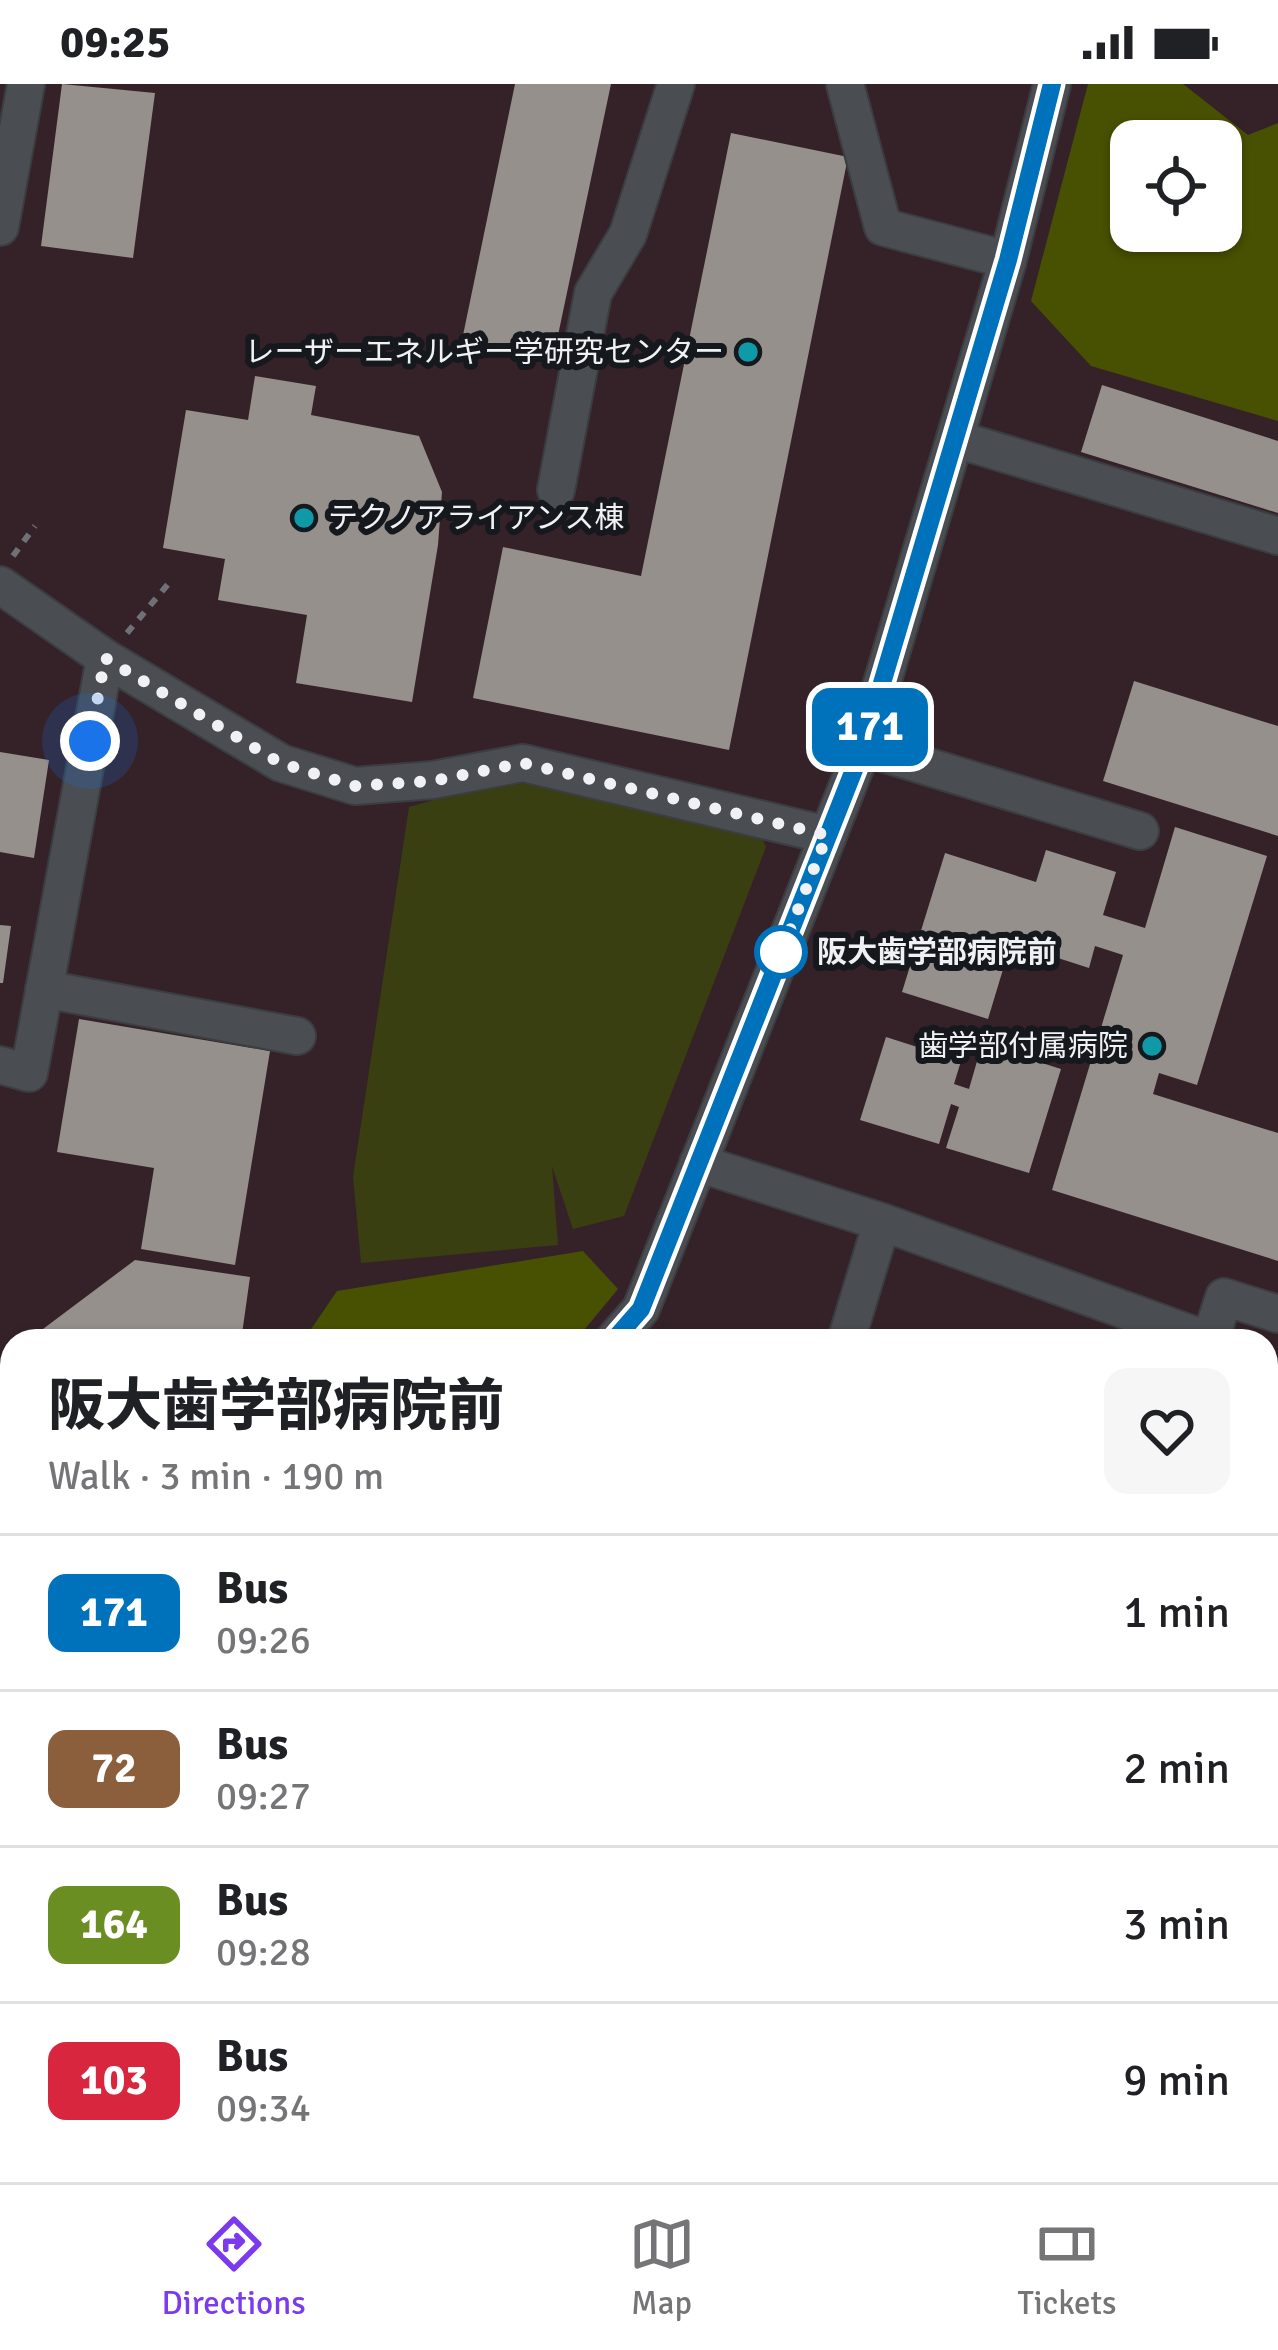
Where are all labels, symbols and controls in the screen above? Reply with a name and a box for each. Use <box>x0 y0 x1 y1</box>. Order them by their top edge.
text: 09:25 <box>60 15 170 70</box>
map controls <box>1110 120 1242 252</box>
button: locate <box>1110 120 1242 252</box>
place label: レーザーエネルギー学研究センター <box>245 334 724 371</box>
marker: レーザーエネルギー学研究センター <box>735 339 761 365</box>
place label: テクノアライアンス棟 <box>328 500 624 537</box>
marker: テクノアライアンス棟 <box>291 505 317 531</box>
line badge: 171 <box>801 688 939 766</box>
text: 171 <box>836 701 904 752</box>
your location <box>60 711 120 771</box>
marker: 阪大歯学部病院前 <box>756 927 806 977</box>
place label: 阪大歯学部病院前 <box>817 934 1057 971</box>
place label: 歯学部付属病院 <box>918 1028 1128 1065</box>
marker: 歯学部付属病院 <box>1139 1033 1165 1059</box>
button: heart <box>1104 1368 1230 1494</box>
text: 阪大歯学部病院前 <box>48 1371 504 1442</box>
text: Walk · 3 min · 190 m <box>48 1452 384 1500</box>
text: Bus <box>216 1561 288 1616</box>
text: 1 min <box>1123 1585 1230 1640</box>
text: 171 <box>80 1587 148 1638</box>
text: 09:26 <box>216 1616 311 1664</box>
text: Bus <box>216 1717 288 1772</box>
text: 2 min <box>1123 1741 1230 1796</box>
text: 72 <box>91 1743 137 1794</box>
text: 09:27 <box>216 1772 311 1820</box>
text: Bus <box>216 1873 288 1928</box>
text: 3 min <box>1123 1897 1230 1952</box>
text: 164 <box>80 1899 148 1950</box>
text: 09:28 <box>216 1928 311 1976</box>
text: Bus <box>216 2029 288 2084</box>
text: 9 min <box>1123 2053 1230 2108</box>
text: 103 <box>80 2055 148 2106</box>
text: 09:34 <box>216 2084 311 2132</box>
tab: Directions <box>161 2211 306 2324</box>
tab: Map <box>629 2211 695 2324</box>
tab: Tickets <box>1017 2211 1117 2324</box>

